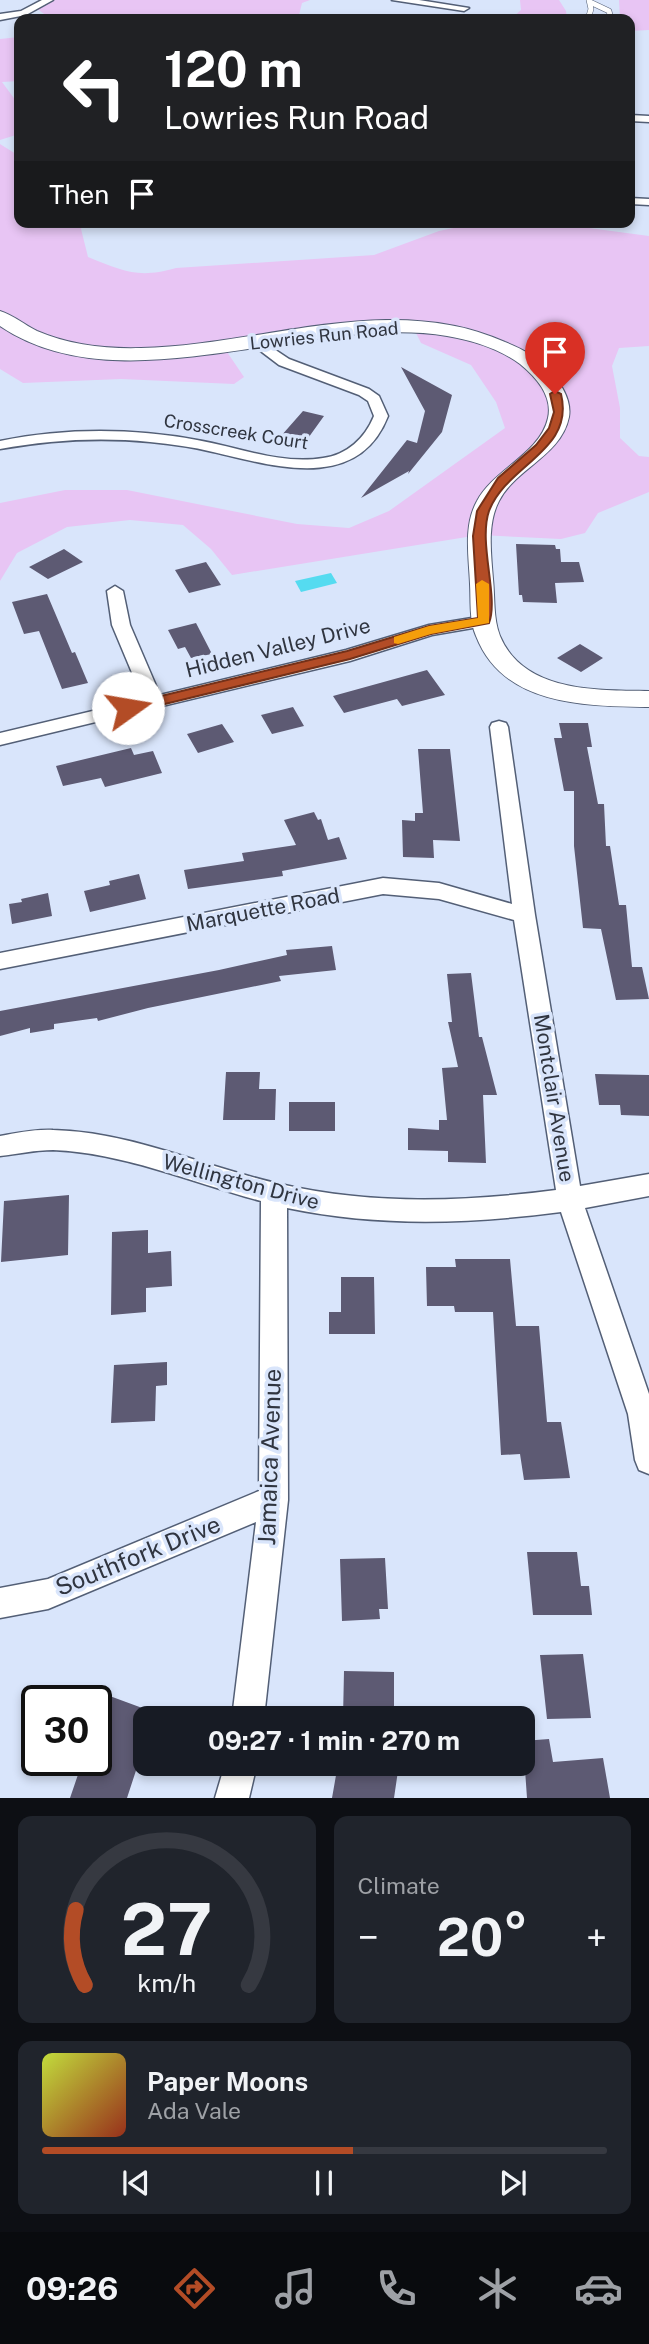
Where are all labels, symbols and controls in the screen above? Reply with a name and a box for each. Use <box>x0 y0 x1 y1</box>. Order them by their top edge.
text: 120 m <box>164 40 303 98</box>
icon: left <box>49 42 140 133</box>
text: Lowries Run Road <box>164 99 429 136</box>
icon: arrive <box>123 175 161 213</box>
text: Then <box>49 179 109 210</box>
street label: Lowries Run Road <box>249 317 399 354</box>
pin <box>525 322 585 394</box>
icon: arrive <box>536 333 574 371</box>
street label: Crosscreek Court <box>162 410 310 453</box>
street label: Hidden Valley Drive <box>183 612 373 683</box>
position arrow <box>91 671 165 745</box>
street label: Marquette Road <box>184 882 342 937</box>
street label: Montclair Avenue <box>529 1012 580 1184</box>
street label: Wellington Drive <box>160 1149 322 1214</box>
street label: Jamaica Avenue <box>252 1368 286 1546</box>
street label: Southfork Drive <box>51 1509 224 1601</box>
speed limit sign: 30 <box>21 1685 112 1776</box>
text: 09:27 · 1 min · 270 m <box>208 1725 460 1756</box>
text: Climate <box>358 1872 440 1899</box>
text: 27 <box>121 1887 213 1972</box>
text: 20° <box>437 1907 528 1968</box>
text: − <box>358 1915 379 1960</box>
text: + <box>586 1915 607 1960</box>
text: km/h <box>137 1968 196 1998</box>
text: Paper Moons <box>147 2066 308 2097</box>
text: Ada Vale <box>147 2097 241 2124</box>
icon: previous <box>117 2164 155 2202</box>
icon: pause <box>305 2164 343 2202</box>
icon: next <box>494 2164 532 2202</box>
icon: directions <box>170 2264 219 2313</box>
icon: music <box>271 2264 320 2313</box>
icon: phone <box>372 2264 421 2313</box>
icon: climate <box>473 2264 522 2313</box>
icon: car <box>574 2264 623 2313</box>
text: 09:26 <box>26 2270 118 2307</box>

